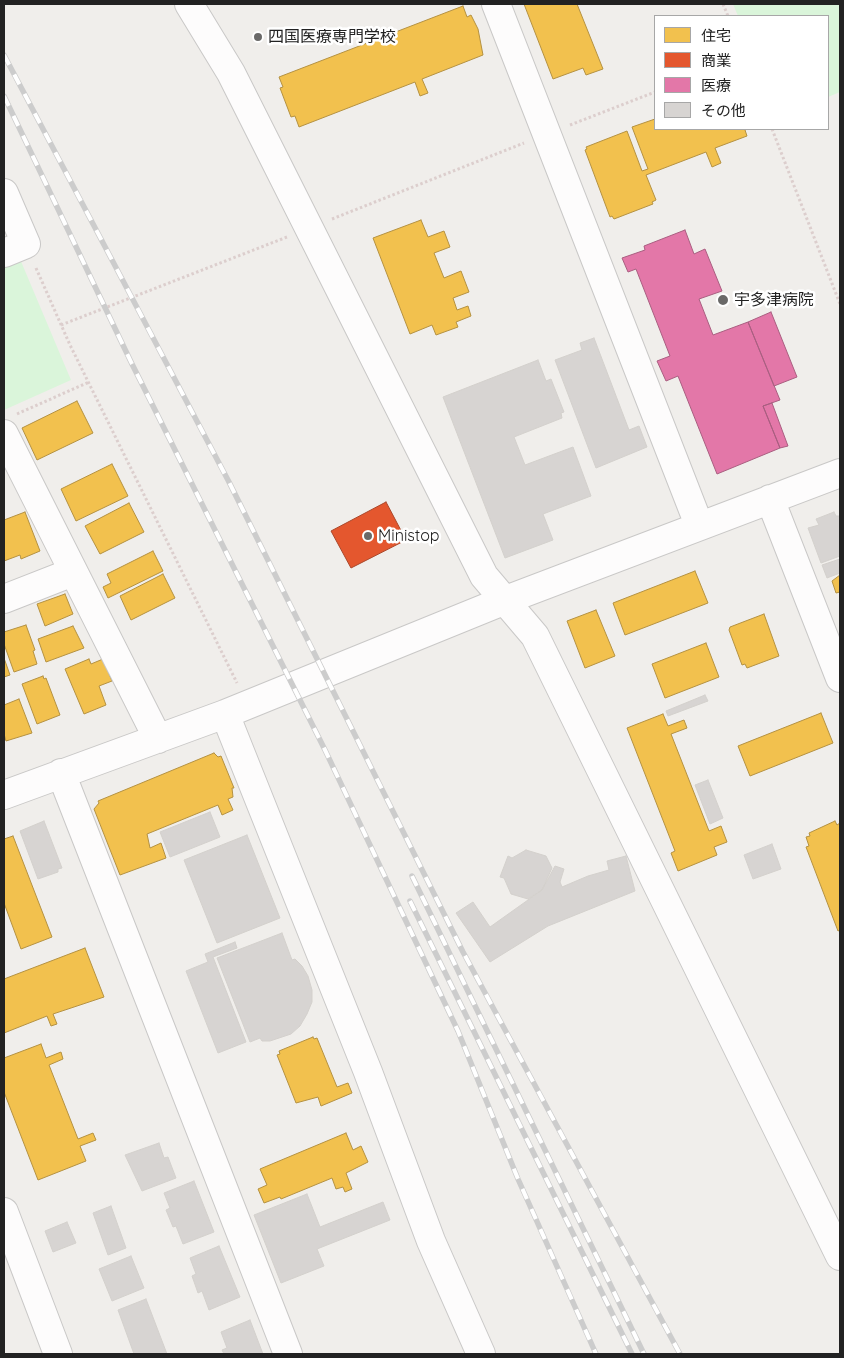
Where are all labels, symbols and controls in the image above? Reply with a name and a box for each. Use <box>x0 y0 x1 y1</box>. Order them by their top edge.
legend <box>654 15 829 130</box>
text: 住宅 <box>701 26 731 45</box>
place label: 四国医療専門学校 <box>268 27 396 47</box>
marker: 四国医療専門学校 <box>252 31 264 43</box>
text: 商業 <box>701 51 731 70</box>
text: 医療 <box>701 76 731 95</box>
text: その他 <box>701 101 746 120</box>
place label: 宇多津病院 <box>734 290 814 310</box>
marker: 宇多津病院 <box>716 293 730 307</box>
place label: Ministop <box>378 526 440 546</box>
marker: Ministop <box>362 530 374 542</box>

